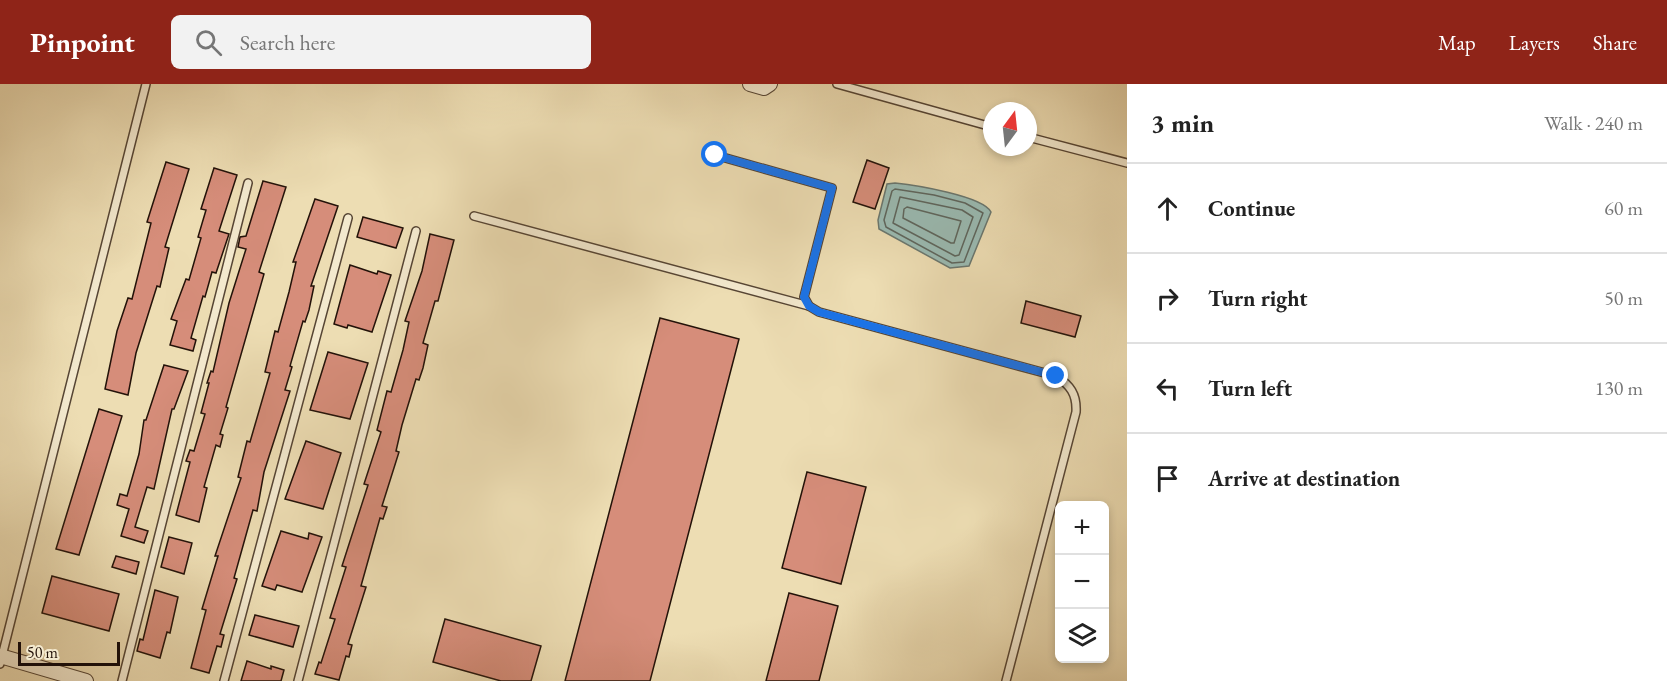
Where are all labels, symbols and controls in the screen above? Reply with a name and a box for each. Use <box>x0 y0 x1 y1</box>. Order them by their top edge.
search box <box>171 15 591 69</box>
text: Pinpoint <box>30 24 135 60</box>
icon: search <box>192 26 225 59</box>
text: Search here <box>240 28 335 57</box>
text: Map <box>1438 29 1476 56</box>
text: Layers <box>1509 29 1560 56</box>
text: Share <box>1593 29 1637 56</box>
north arrow <box>983 102 1037 156</box>
text: 3 min <box>1151 106 1214 140</box>
text: Walk · 240 m <box>1544 110 1643 136</box>
route start <box>701 141 727 167</box>
icon: ahead <box>1151 192 1184 225</box>
text: Continue <box>1208 194 1295 223</box>
text: 60 m <box>1604 195 1643 221</box>
icon: right <box>1151 282 1184 315</box>
text: Turn right <box>1208 284 1307 313</box>
text: 50 m <box>1604 285 1643 311</box>
route end <box>1042 362 1068 388</box>
icon: left <box>1151 372 1184 405</box>
text: Turn left <box>1208 374 1292 403</box>
text: 130 m <box>1595 375 1643 401</box>
icon: arrive <box>1151 462 1184 495</box>
text: Arrive at destination <box>1208 464 1400 493</box>
map controls <box>1055 501 1109 663</box>
button: + <box>1055 501 1109 555</box>
button: − <box>1055 555 1109 609</box>
button: layers <box>1055 609 1109 663</box>
scale bar <box>18 639 120 666</box>
text: 50 m <box>27 642 58 663</box>

